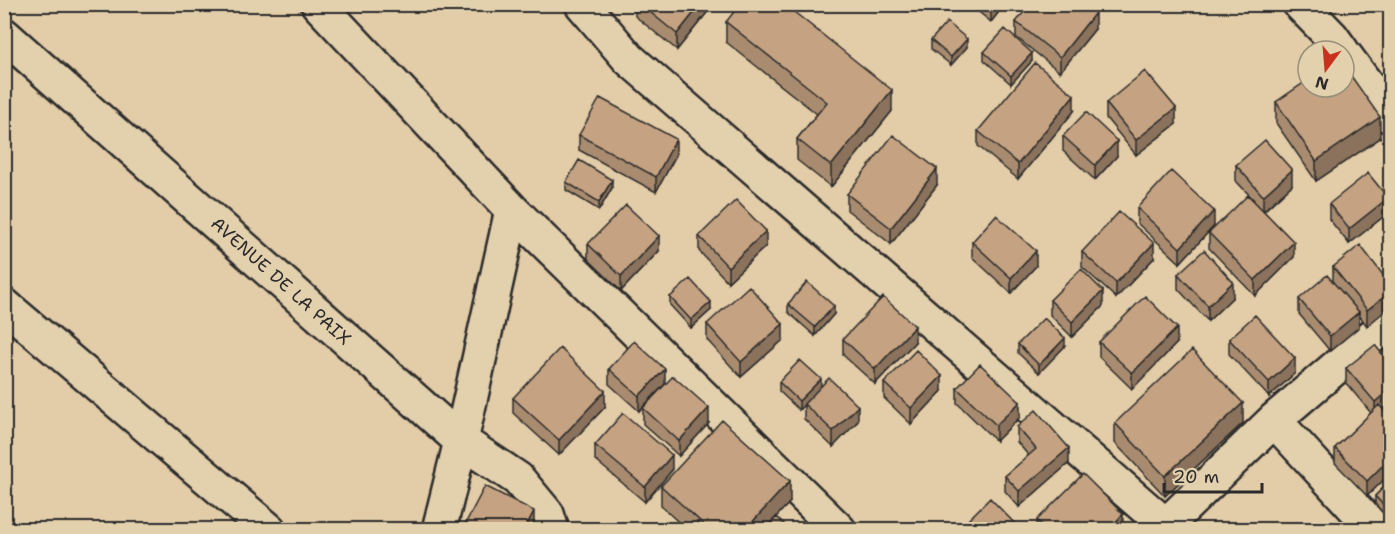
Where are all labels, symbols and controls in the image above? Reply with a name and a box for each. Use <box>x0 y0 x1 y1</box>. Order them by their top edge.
north arrow <box>1296 39 1356 99</box>
text: N <box>1313 71 1331 95</box>
street label: AVENUE DE LA PAIX <box>206 212 356 350</box>
scale bar <box>1164 456 1262 494</box>
text: 20 m <box>1173 465 1219 489</box>

